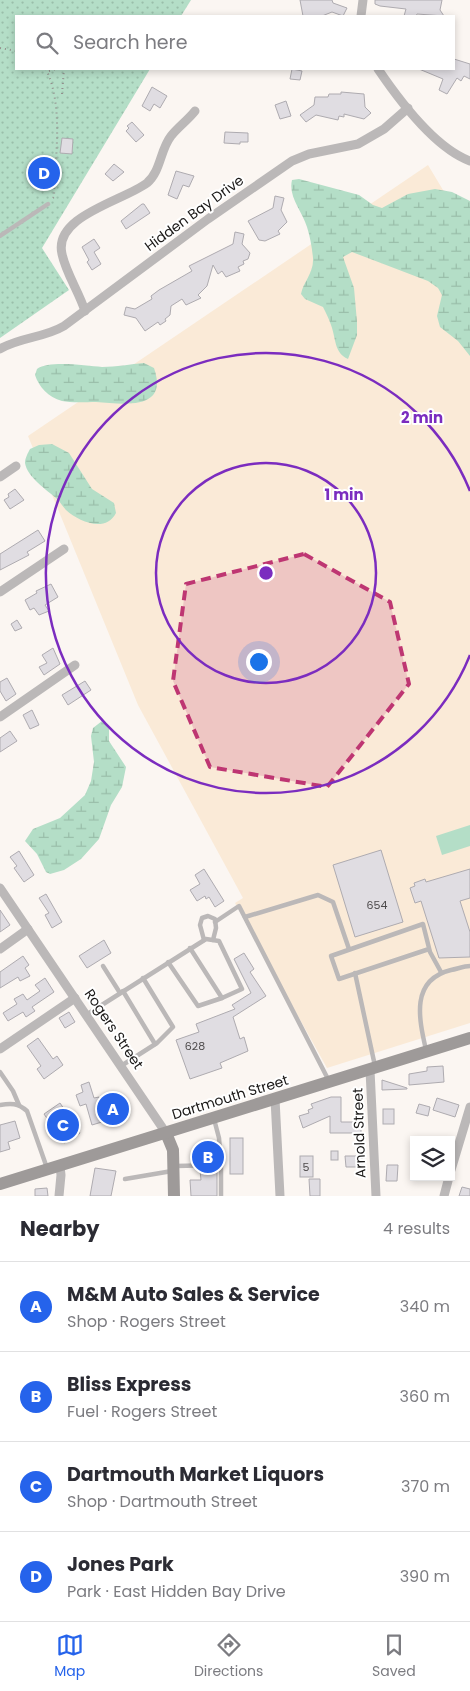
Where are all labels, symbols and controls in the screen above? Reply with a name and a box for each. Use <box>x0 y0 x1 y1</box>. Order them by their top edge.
search box <box>15 15 455 70</box>
icon: search <box>33 29 61 57</box>
text: Search here <box>73 29 187 56</box>
pin: D <box>28 154 60 192</box>
street label: Hidden Bay Drive <box>140 170 248 256</box>
text: 2 min <box>401 407 443 428</box>
text: 1 min <box>324 484 364 505</box>
centre of rings <box>257 564 275 582</box>
your location <box>246 649 272 675</box>
house number: 654 <box>367 897 387 913</box>
street label: Rogers Street <box>80 985 148 1073</box>
house number: 628 <box>185 1038 205 1054</box>
street label: Dartmouth Street <box>169 1070 291 1124</box>
street label: Arnold Street <box>347 1088 371 1178</box>
pin: A <box>97 1090 129 1128</box>
pin: C <box>47 1106 79 1144</box>
map controls <box>410 1136 455 1181</box>
button: layers <box>410 1136 455 1181</box>
pin: B <box>192 1138 224 1176</box>
house number: 5 <box>303 1159 310 1175</box>
text: Nearby <box>20 1214 100 1243</box>
text: 4 results <box>383 1217 450 1240</box>
text: M&M Auto Sales & Service <box>67 1281 320 1308</box>
text: A <box>30 1295 42 1318</box>
text: 340 m <box>400 1295 450 1318</box>
text: Shop · Rogers Street <box>67 1310 226 1333</box>
text: Bliss Express <box>67 1371 191 1398</box>
text: B <box>31 1385 41 1408</box>
text: 360 m <box>400 1385 450 1408</box>
text: Fuel · Rogers Street <box>67 1400 217 1423</box>
text: Dartmouth Market Liquors <box>67 1461 324 1488</box>
text: C <box>30 1475 42 1498</box>
text: 370 m <box>401 1475 450 1498</box>
text: Shop · Dartmouth Street <box>67 1490 258 1513</box>
text: Jones Park <box>67 1551 174 1578</box>
text: D <box>30 1565 42 1588</box>
text: 390 m <box>400 1565 450 1588</box>
text: Park · East Hidden Bay Drive <box>67 1580 286 1603</box>
tab: Map <box>54 1631 85 1682</box>
tab: Directions <box>194 1631 263 1682</box>
tab: Saved <box>372 1631 416 1682</box>

